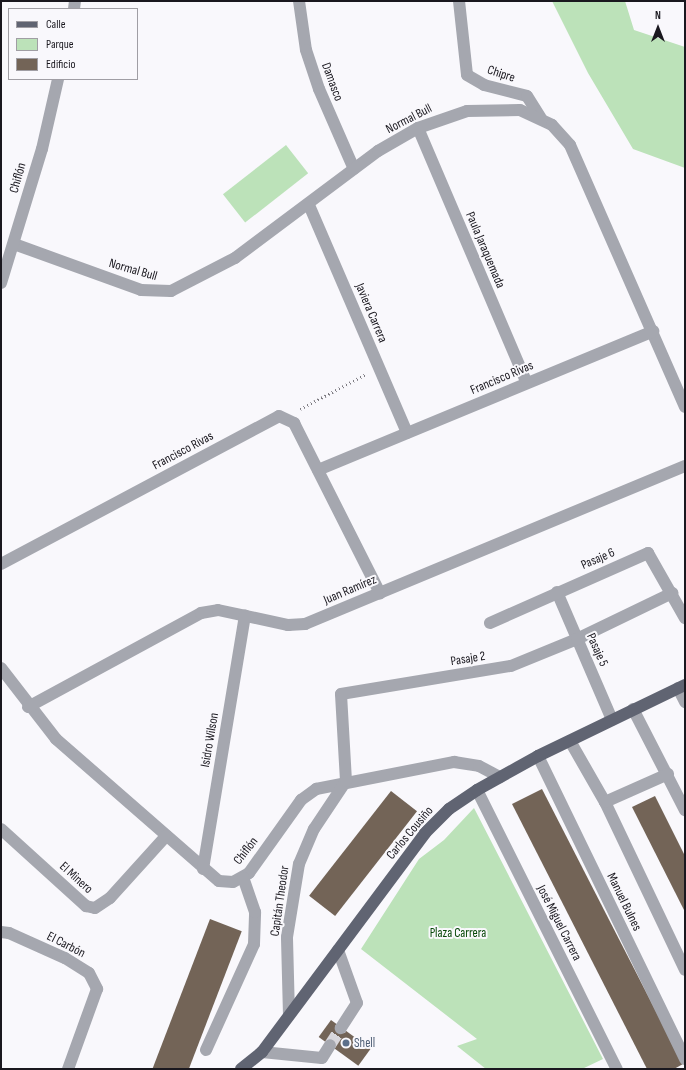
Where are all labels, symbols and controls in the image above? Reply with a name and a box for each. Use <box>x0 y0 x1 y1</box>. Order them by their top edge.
legend <box>8 8 138 80</box>
north arrow <box>638 8 678 48</box>
text: N <box>655 9 661 22</box>
text: Calle <box>46 17 66 32</box>
text: Parque <box>46 37 74 52</box>
text: Edificio <box>46 57 75 72</box>
street label: Damasco <box>318 61 346 103</box>
street label: Chipre <box>485 62 517 86</box>
street label: Normal Bull <box>383 101 435 137</box>
street label: Chiflón <box>6 161 30 195</box>
street label: Paula Jaraquemada <box>462 210 508 290</box>
street label: Normal Bull <box>107 256 159 284</box>
street label: Javiera Carrera <box>352 281 390 345</box>
street label: Francisco Rivas <box>468 358 536 398</box>
street label: Francisco Rivas <box>150 428 216 474</box>
street label: Pasaje 6 <box>579 545 617 573</box>
street label: Juan Ramírez <box>321 572 379 608</box>
street label: Pasaje 5 <box>583 631 611 669</box>
street label: Pasaje 2 <box>450 649 486 669</box>
street label: Isidro Wilson <box>198 712 222 768</box>
street label: Carlos Cousiño <box>383 803 437 863</box>
street label: Chiflón <box>230 834 262 868</box>
street label: El Minero <box>56 859 96 897</box>
street label: Capitán Theodor <box>267 865 293 937</box>
street label: Manuel Bulnes <box>603 870 645 934</box>
street label: José Miguel Carrera <box>533 883 585 963</box>
park label: Plaza Carrera <box>430 925 486 941</box>
street label: El Carbón <box>44 929 88 961</box>
place label: Shell <box>354 1035 375 1051</box>
marker: Shell <box>341 1038 351 1048</box>

